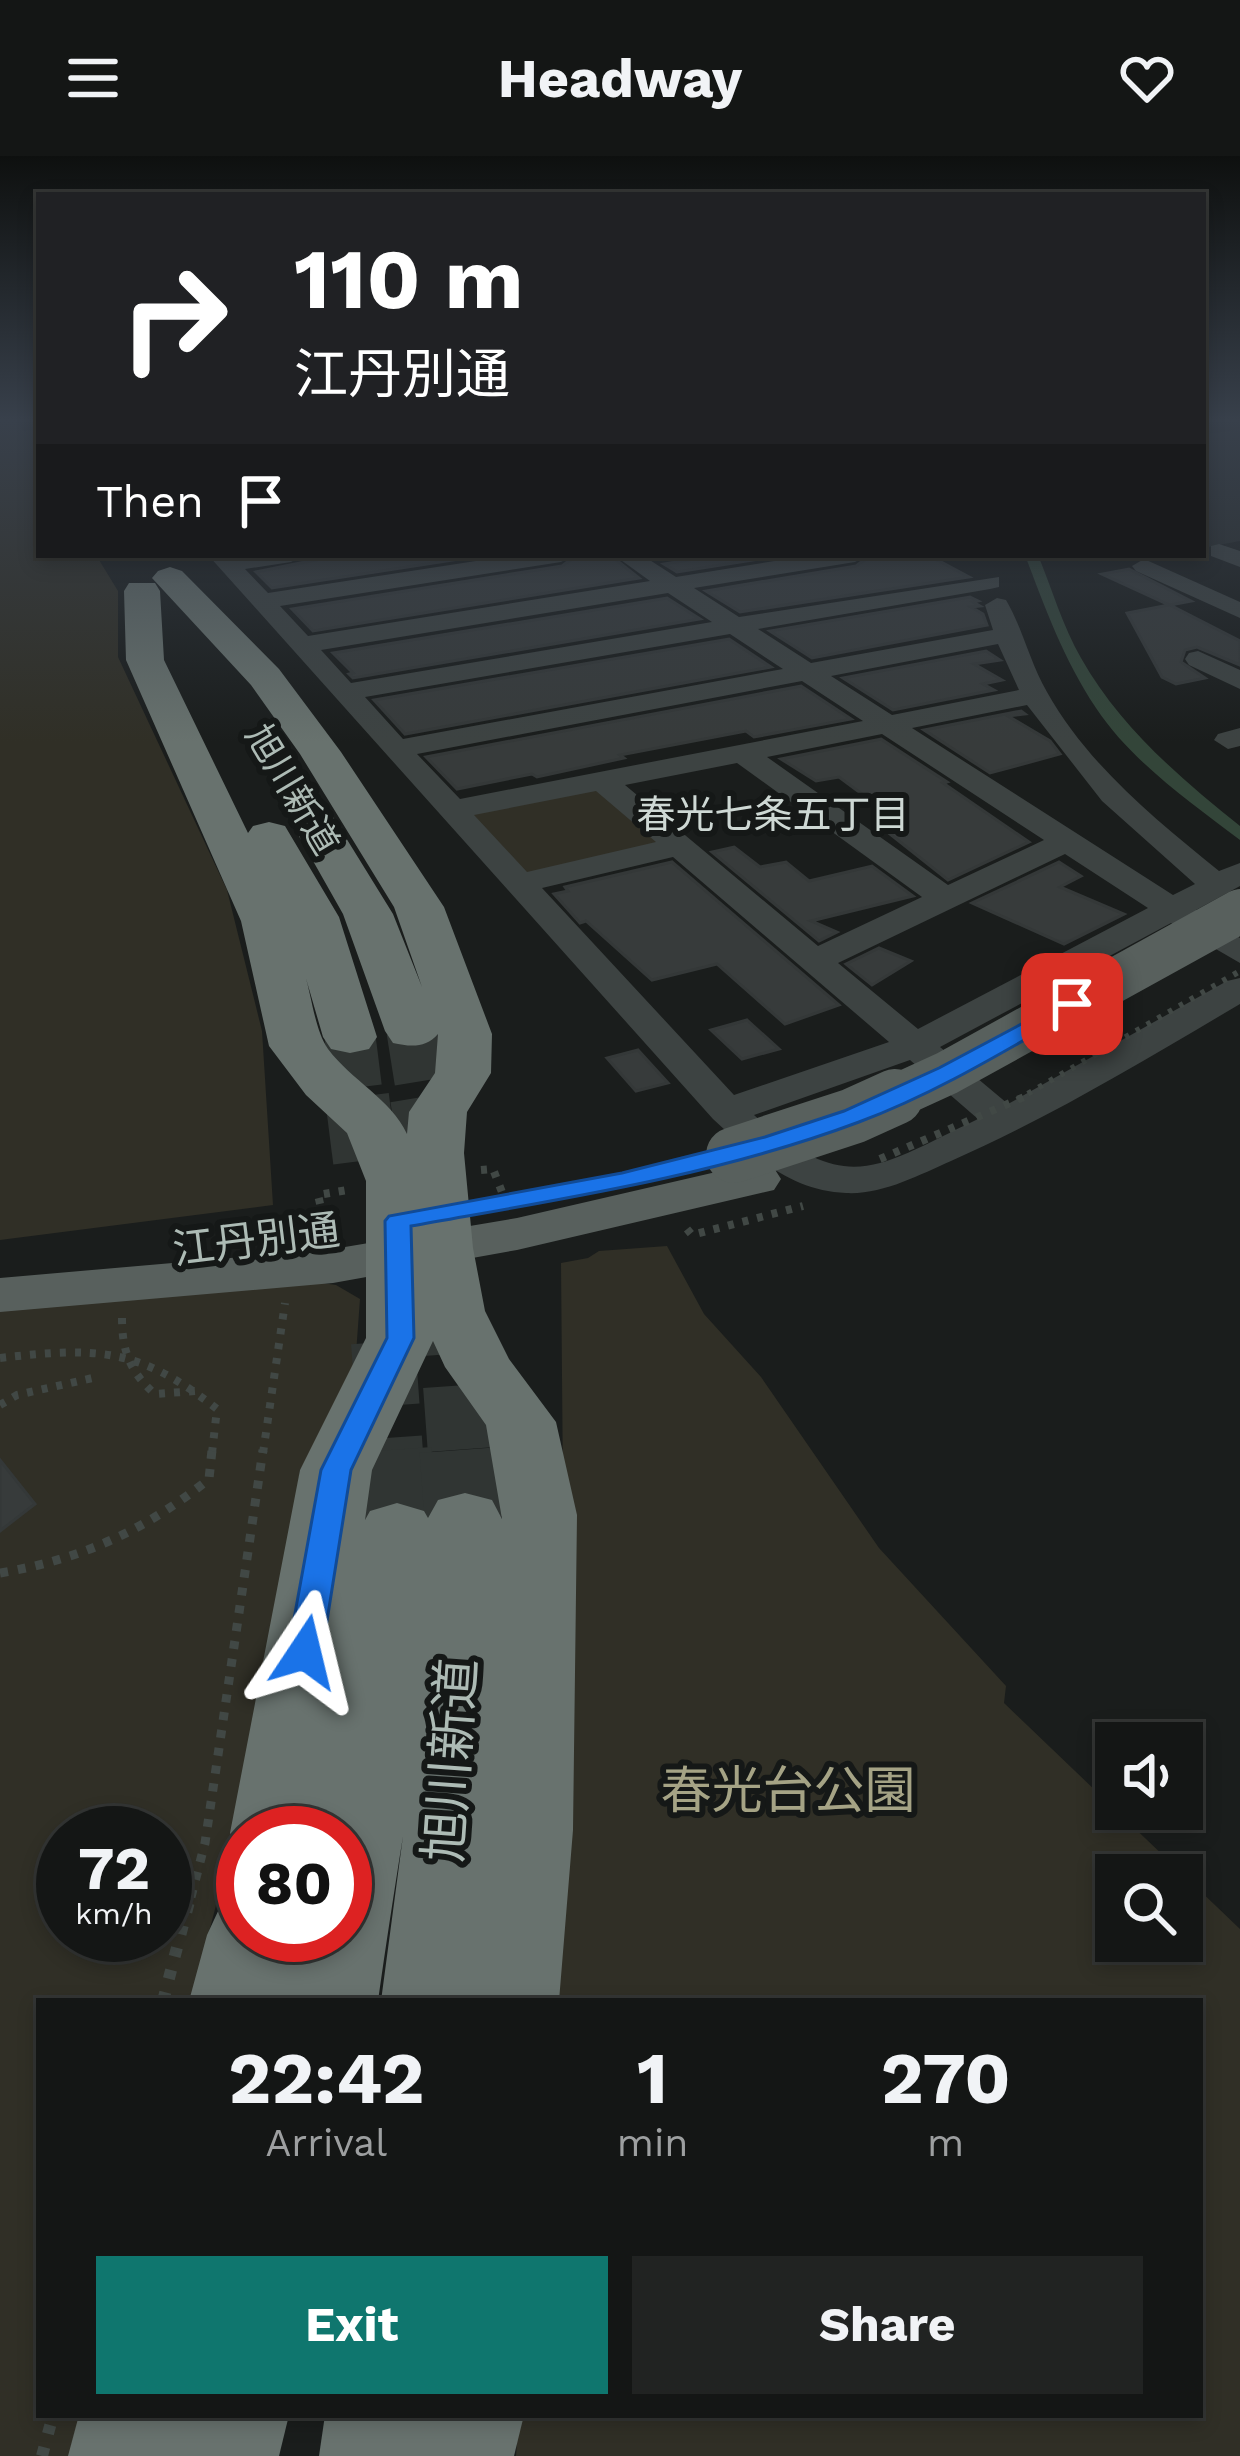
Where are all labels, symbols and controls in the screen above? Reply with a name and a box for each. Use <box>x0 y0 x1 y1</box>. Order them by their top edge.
icon: menu <box>60 45 126 111</box>
icon: heart <box>1114 45 1180 111</box>
text: Headway <box>498 47 742 110</box>
text: 110 m <box>294 230 524 328</box>
icon: right <box>96 240 252 396</box>
text: 江丹別通 <box>294 343 510 406</box>
icon: arrive <box>228 468 294 534</box>
text: Then <box>96 475 204 528</box>
street label: 旭川新道 <box>237 717 347 862</box>
district label: 春光七条五丁目 <box>636 792 910 837</box>
pin <box>1021 953 1123 1055</box>
icon: arrive <box>1039 971 1105 1037</box>
street label: 江丹別通 <box>170 1205 342 1274</box>
position arrow <box>242 1589 368 1715</box>
street label: 旭川新道 <box>414 1656 487 1864</box>
map controls <box>1095 1722 1203 1962</box>
button: sound <box>1095 1722 1203 1830</box>
park label: 春光台公園 <box>660 1761 916 1820</box>
speed limit sign: 80 <box>216 1806 372 1962</box>
text: 72 <box>78 1833 150 1904</box>
button: search <box>1095 1854 1203 1962</box>
text: km/h <box>75 1896 153 1931</box>
text: 22:42 <box>228 2036 424 2120</box>
text: 1 <box>637 2036 668 2120</box>
text: 270 <box>881 2036 1011 2120</box>
text: Arrival <box>266 2120 387 2165</box>
text: min <box>617 2120 688 2165</box>
text: m <box>927 2120 964 2165</box>
button: Exit <box>96 2256 608 2394</box>
button: Share <box>632 2256 1143 2394</box>

